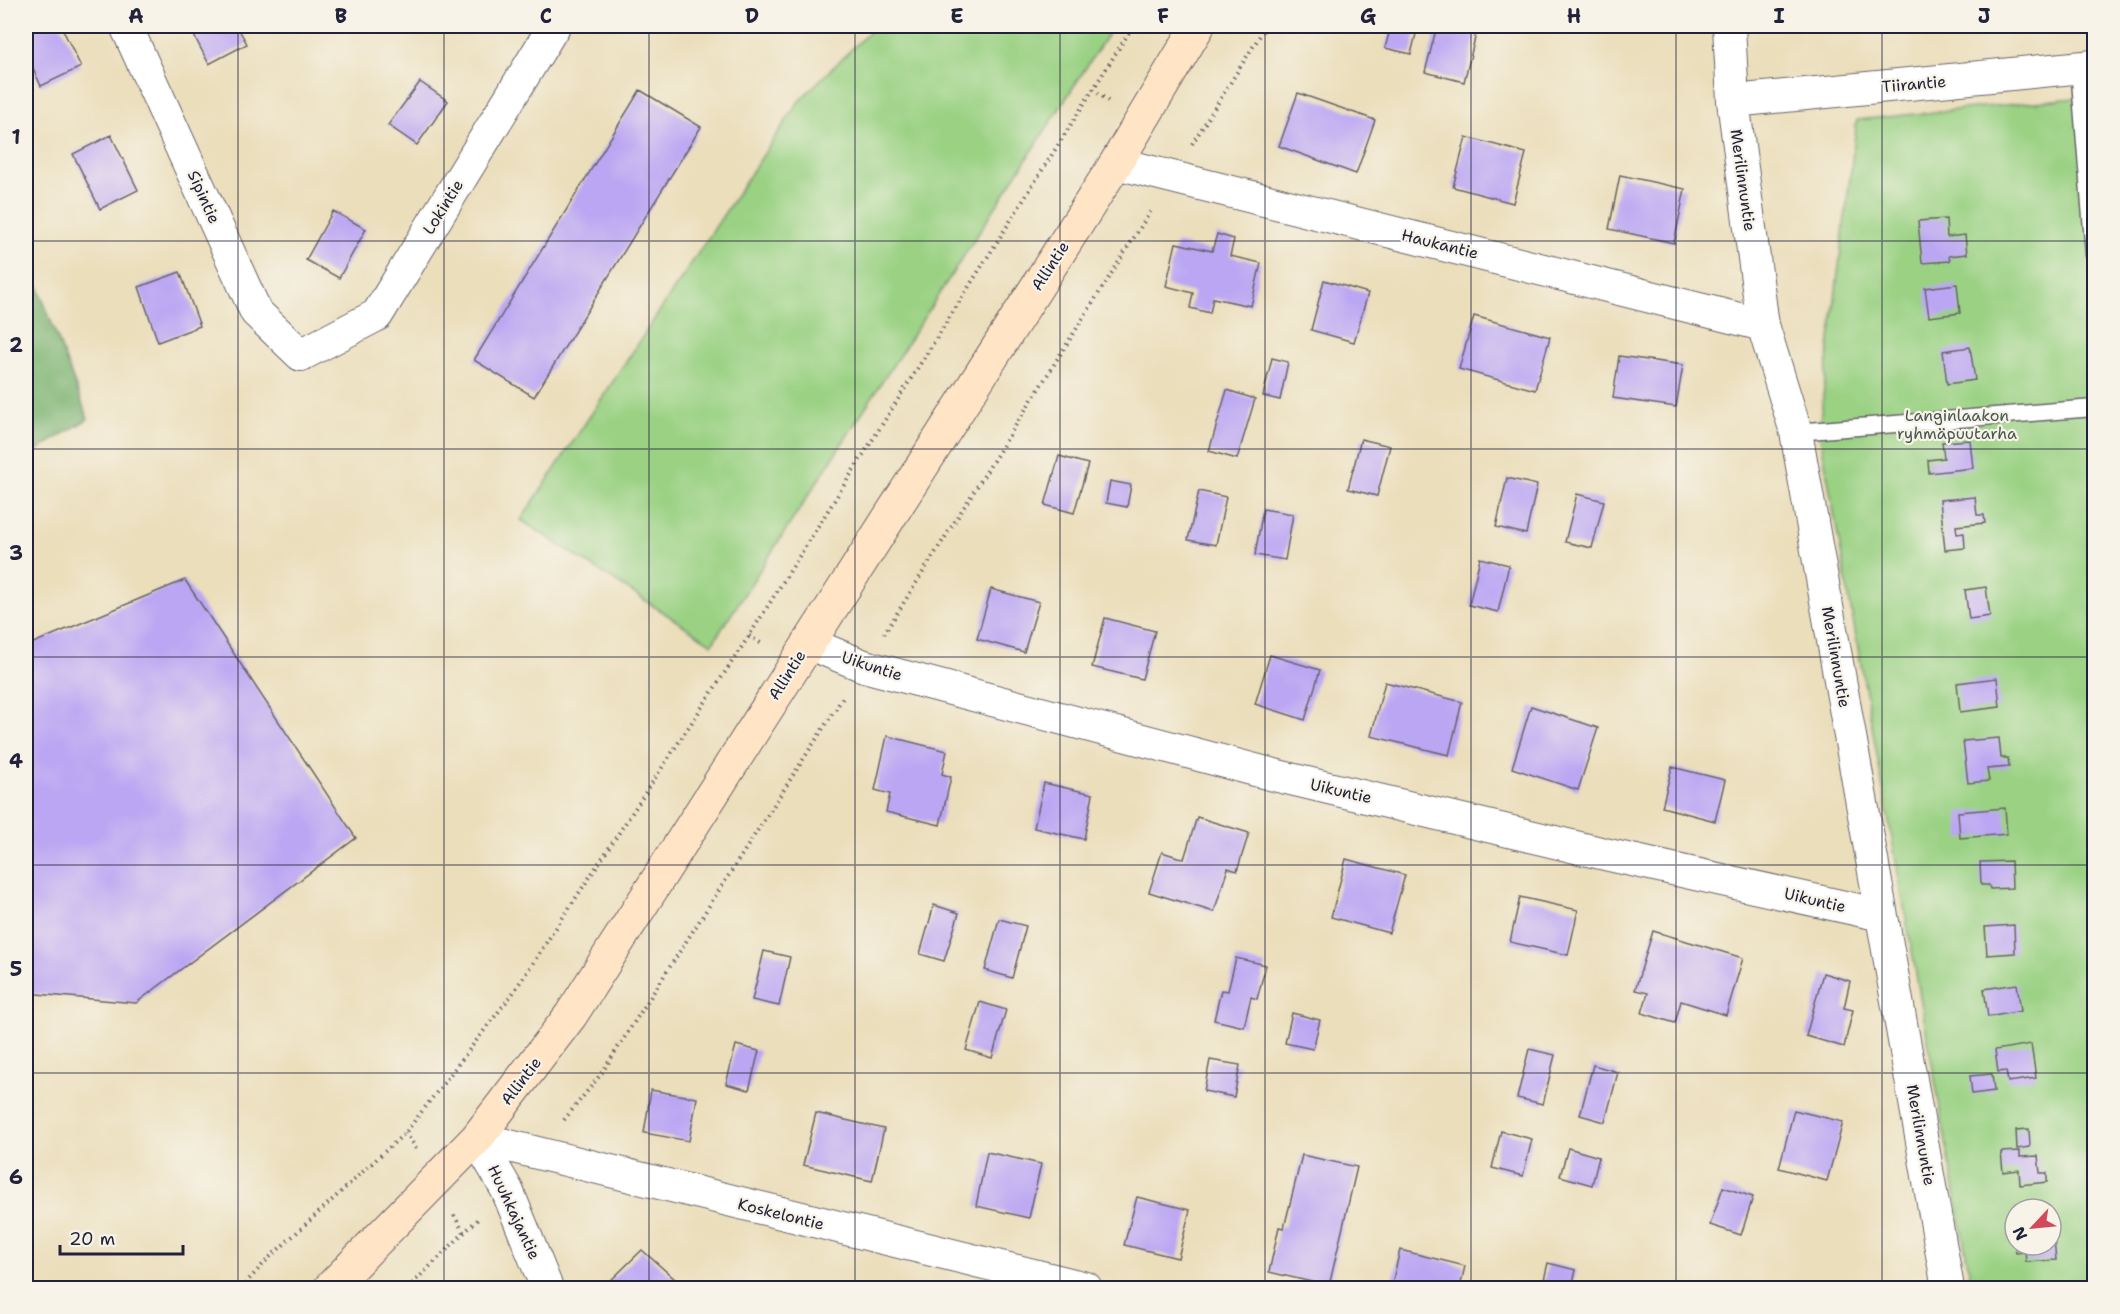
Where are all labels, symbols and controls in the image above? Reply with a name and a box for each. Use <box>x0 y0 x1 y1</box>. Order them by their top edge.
text: A <box>128 3 144 29</box>
text: B <box>335 3 347 29</box>
text: C <box>540 3 552 29</box>
text: D <box>745 3 759 29</box>
text: E <box>950 3 964 29</box>
text: F <box>1157 3 1169 29</box>
text: G <box>1360 3 1376 29</box>
text: H <box>1567 3 1581 29</box>
text: I <box>1773 3 1785 29</box>
text: J <box>1978 3 1991 29</box>
street label: Tiirantie <box>1881 71 1947 97</box>
text: 1 <box>11 124 21 150</box>
street label: Merilinnuntie <box>1725 128 1761 232</box>
street label: Sipintie <box>183 167 225 227</box>
street label: Lokintie <box>418 176 468 238</box>
street label: Haukantie <box>1399 224 1481 264</box>
street label: Allintie <box>1026 237 1074 295</box>
text: 2 <box>9 332 23 358</box>
park label: Langinlaakon ryhmäpuutarha <box>1897 405 2017 444</box>
text: 3 <box>9 540 23 566</box>
street label: Merilinnuntie <box>1817 605 1855 709</box>
street label: Allintie <box>764 646 810 704</box>
street label: Uikuntie <box>839 646 905 686</box>
text: 4 <box>9 748 23 774</box>
street label: Uikuntie <box>1308 774 1374 808</box>
street label: Uikuntie <box>1782 883 1848 917</box>
text: 5 <box>10 956 22 982</box>
street label: Allintie <box>496 1053 546 1109</box>
street label: Merilinnuntie <box>1902 1083 1940 1187</box>
street label: Huuhkajantie <box>483 1161 545 1263</box>
text: 6 <box>9 1164 23 1190</box>
street label: Koskelontie <box>736 1193 826 1235</box>
north arrow <box>2003 1197 2063 1257</box>
scale bar <box>60 1218 183 1256</box>
text: N <box>2008 1223 2032 1244</box>
text: 20 m <box>69 1227 115 1251</box>

